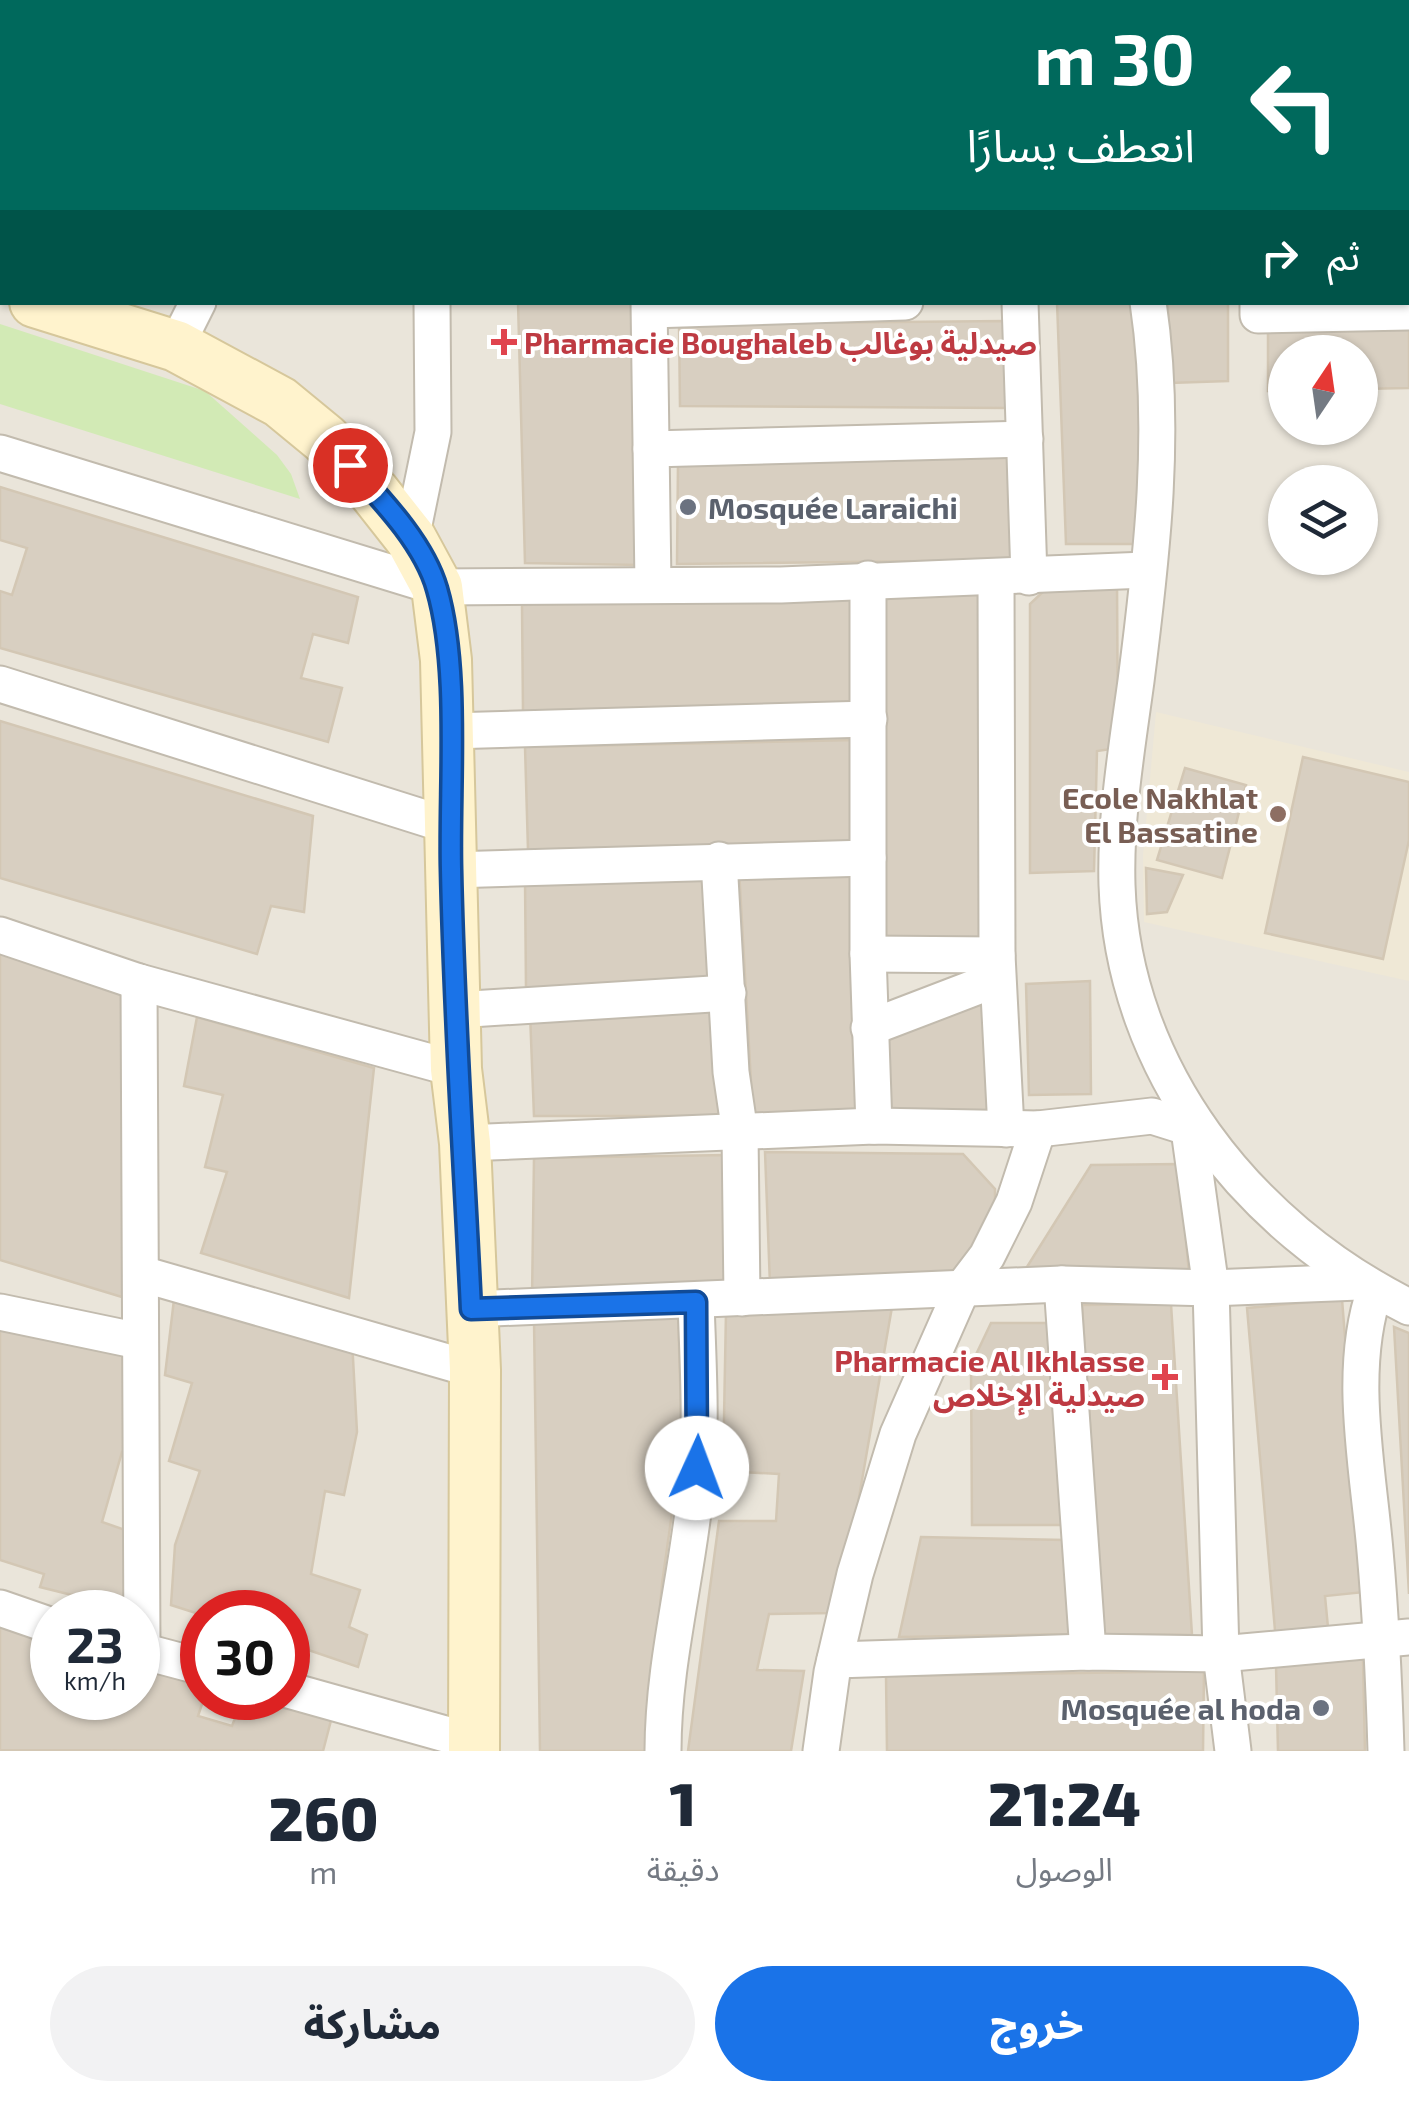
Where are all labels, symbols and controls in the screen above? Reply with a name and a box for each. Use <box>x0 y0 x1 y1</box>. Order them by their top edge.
text: 30 m <box>1034 15 1195 99</box>
icon: left <box>1230 40 1360 170</box>
text: انعطف يسارًا <box>966 117 1195 171</box>
icon: right <box>1252 230 1307 285</box>
text: ثم <box>1327 232 1360 278</box>
place label: Pharmacie Boughaleb صيدلية بوغالب <box>524 324 1037 362</box>
marker: Pharmacie Boughaleb صيدلية بوغالب <box>493 331 515 353</box>
north arrow <box>1268 335 1378 445</box>
map controls <box>1268 335 1378 575</box>
pin <box>308 423 393 508</box>
icon: arrive <box>323 438 378 493</box>
button: layers <box>1268 465 1378 575</box>
place label: Mosquée Laraichi <box>708 489 958 525</box>
marker: Mosquée Laraichi <box>677 496 699 518</box>
place label: Ecole Nakhlat El Bassatine <box>1062 779 1258 849</box>
marker: Ecole Nakhlat El Bassatine <box>1267 803 1289 825</box>
place label: Pharmacie Al Ikhlasse صيدلية الإخلاص <box>834 1342 1145 1416</box>
marker: Pharmacie Al Ikhlasse صيدلية الإخلاص <box>1154 1366 1176 1388</box>
position arrow <box>645 1416 749 1520</box>
speed limit sign: 30 <box>180 1590 310 1720</box>
text: 23 <box>66 1613 124 1673</box>
text: km/h <box>64 1665 126 1695</box>
place label: Mosquée al hoda <box>1060 1690 1301 1726</box>
marker: Mosquée al hoda <box>1310 1697 1332 1719</box>
text: 1 <box>670 1766 697 1838</box>
text: 21:24 <box>988 1766 1141 1838</box>
text: 260 <box>268 1781 378 1853</box>
text: دقيقة <box>647 1849 720 1887</box>
text: الوصول <box>1016 1849 1113 1887</box>
text: m <box>309 1852 337 1890</box>
button: مشاركة <box>50 1966 695 2081</box>
button: خروج <box>715 1966 1359 2081</box>

